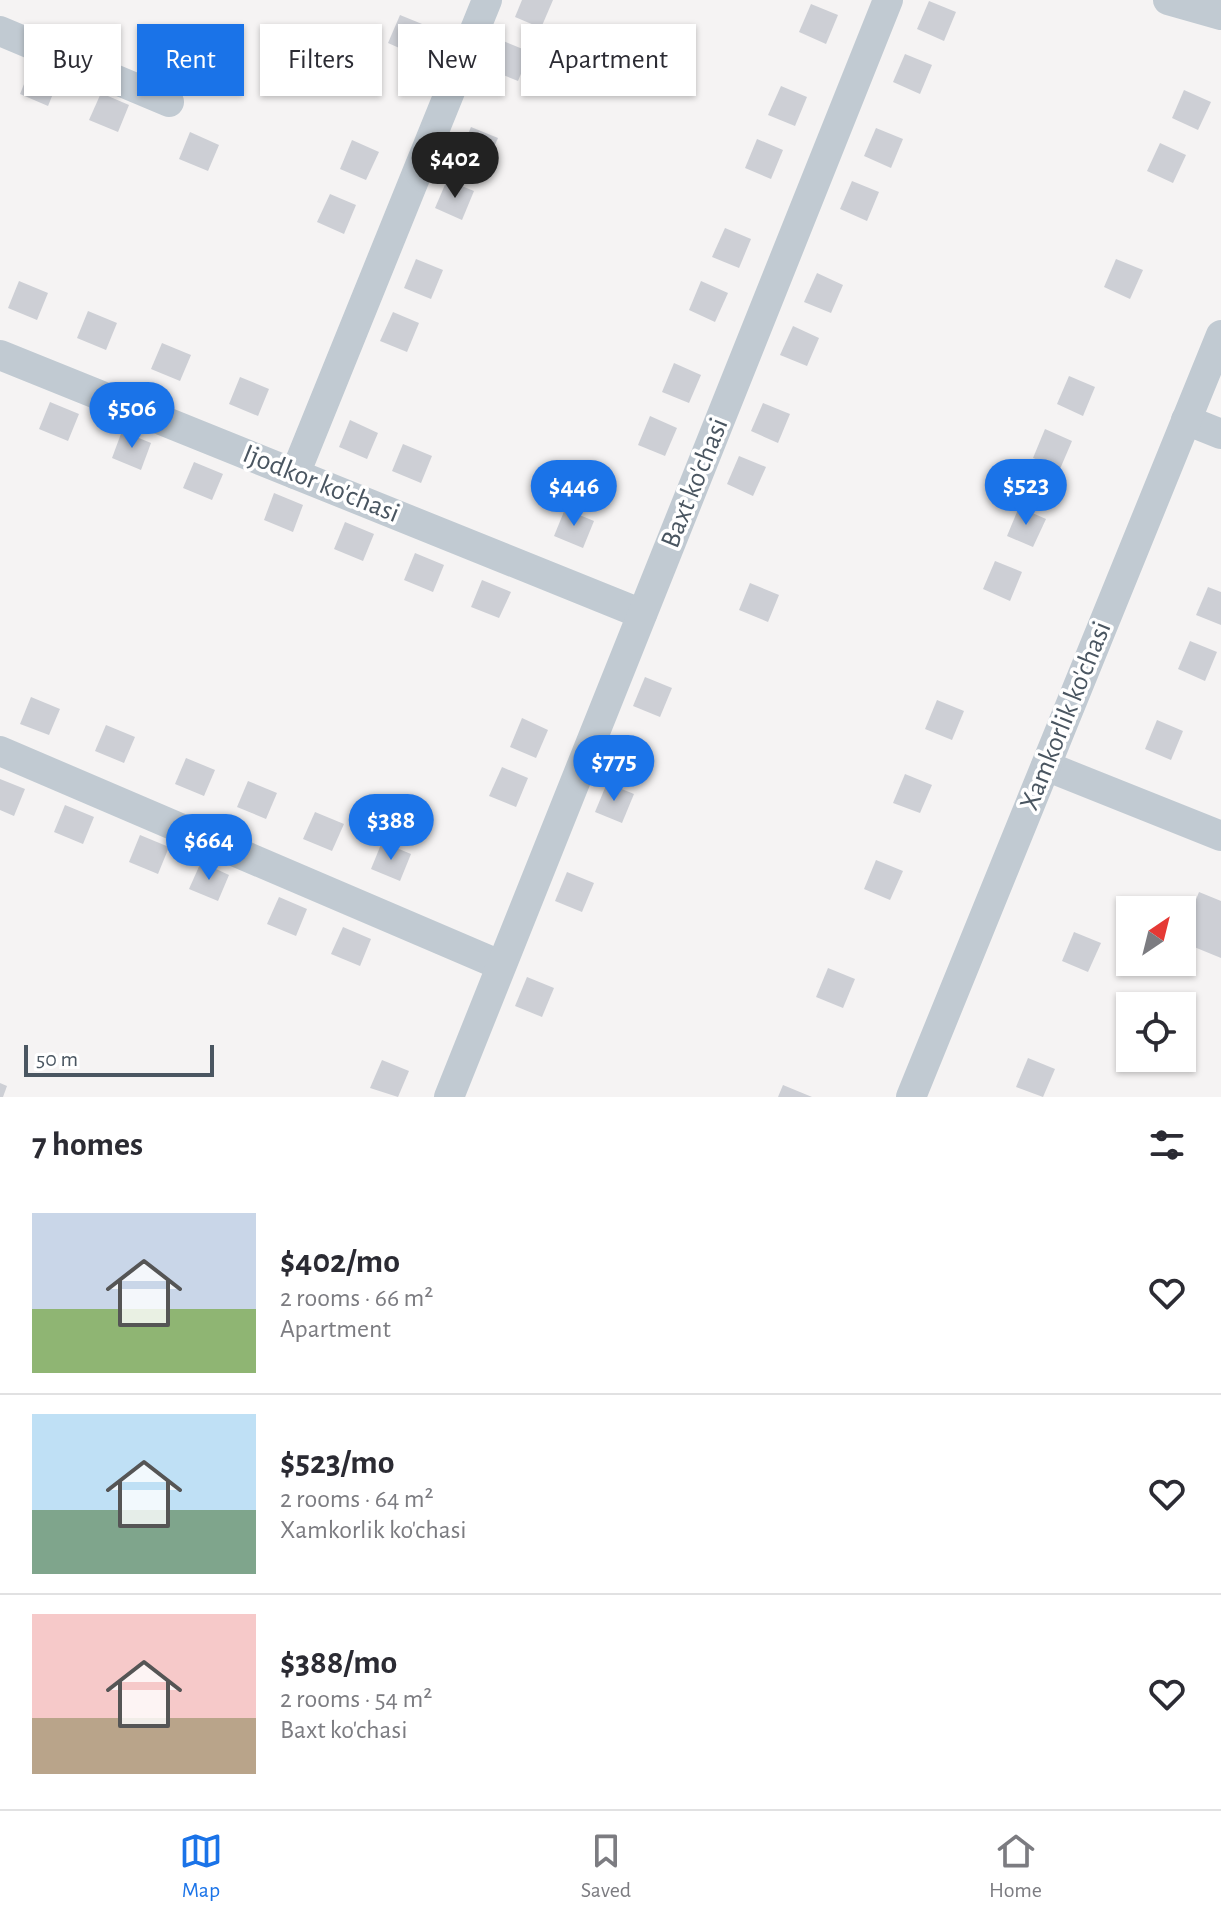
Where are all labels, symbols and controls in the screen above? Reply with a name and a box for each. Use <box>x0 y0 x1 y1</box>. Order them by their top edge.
chip: Buy <box>24 24 121 96</box>
chip: Rent <box>137 24 244 96</box>
chip: Filters <box>260 24 382 96</box>
chip: New <box>398 24 505 96</box>
chip: Apartment <box>521 24 696 96</box>
pin: $402 <box>408 132 502 200</box>
text: $402 <box>430 145 480 171</box>
pin: $506 <box>85 382 179 450</box>
text: $506 <box>107 395 157 421</box>
street label: Baxt ko'chasi <box>656 414 734 552</box>
street label: Ijodkor ko'chasi <box>239 440 403 528</box>
pin: $523 <box>979 459 1073 527</box>
pin: $446 <box>527 460 621 528</box>
text: $523 <box>1003 472 1049 498</box>
text: $446 <box>549 473 599 499</box>
street label: Xamkorlik ko'chasi <box>1015 618 1117 814</box>
pin: $775 <box>567 735 661 803</box>
text: $775 <box>591 748 637 774</box>
pin: $388 <box>344 794 438 862</box>
text: $388 <box>367 807 415 833</box>
pin: $664 <box>162 814 256 882</box>
text: $664 <box>184 827 234 853</box>
north arrow <box>1116 896 1196 976</box>
map controls <box>1116 896 1196 1072</box>
button: locate <box>1116 992 1196 1072</box>
scale bar <box>24 1041 214 1077</box>
text: 50 m <box>36 1048 78 1070</box>
icon: filters <box>1145 1123 1189 1167</box>
text: 7 homes <box>32 1128 143 1162</box>
icon: home <box>96 1245 192 1341</box>
text: $402/mo <box>280 1245 400 1279</box>
icon: heart <box>1145 1271 1189 1315</box>
text: 2 rooms · 66 m² <box>280 1285 433 1311</box>
text: Apartment <box>280 1316 391 1342</box>
icon: home <box>96 1446 192 1542</box>
text: $523/mo <box>280 1446 395 1480</box>
icon: heart <box>1145 1472 1189 1516</box>
text: 2 rooms · 64 m² <box>280 1486 434 1512</box>
text: Xamkorlik ko'chasi <box>280 1517 467 1543</box>
icon: home <box>96 1646 192 1742</box>
text: $388/mo <box>280 1646 397 1680</box>
icon: heart <box>1145 1672 1189 1716</box>
text: 2 rooms · 54 m² <box>280 1686 432 1712</box>
text: Baxt ko'chasi <box>280 1717 407 1743</box>
tab: Map <box>179 1829 223 1903</box>
tab: Saved <box>581 1829 631 1903</box>
tab: Home <box>989 1829 1042 1903</box>

